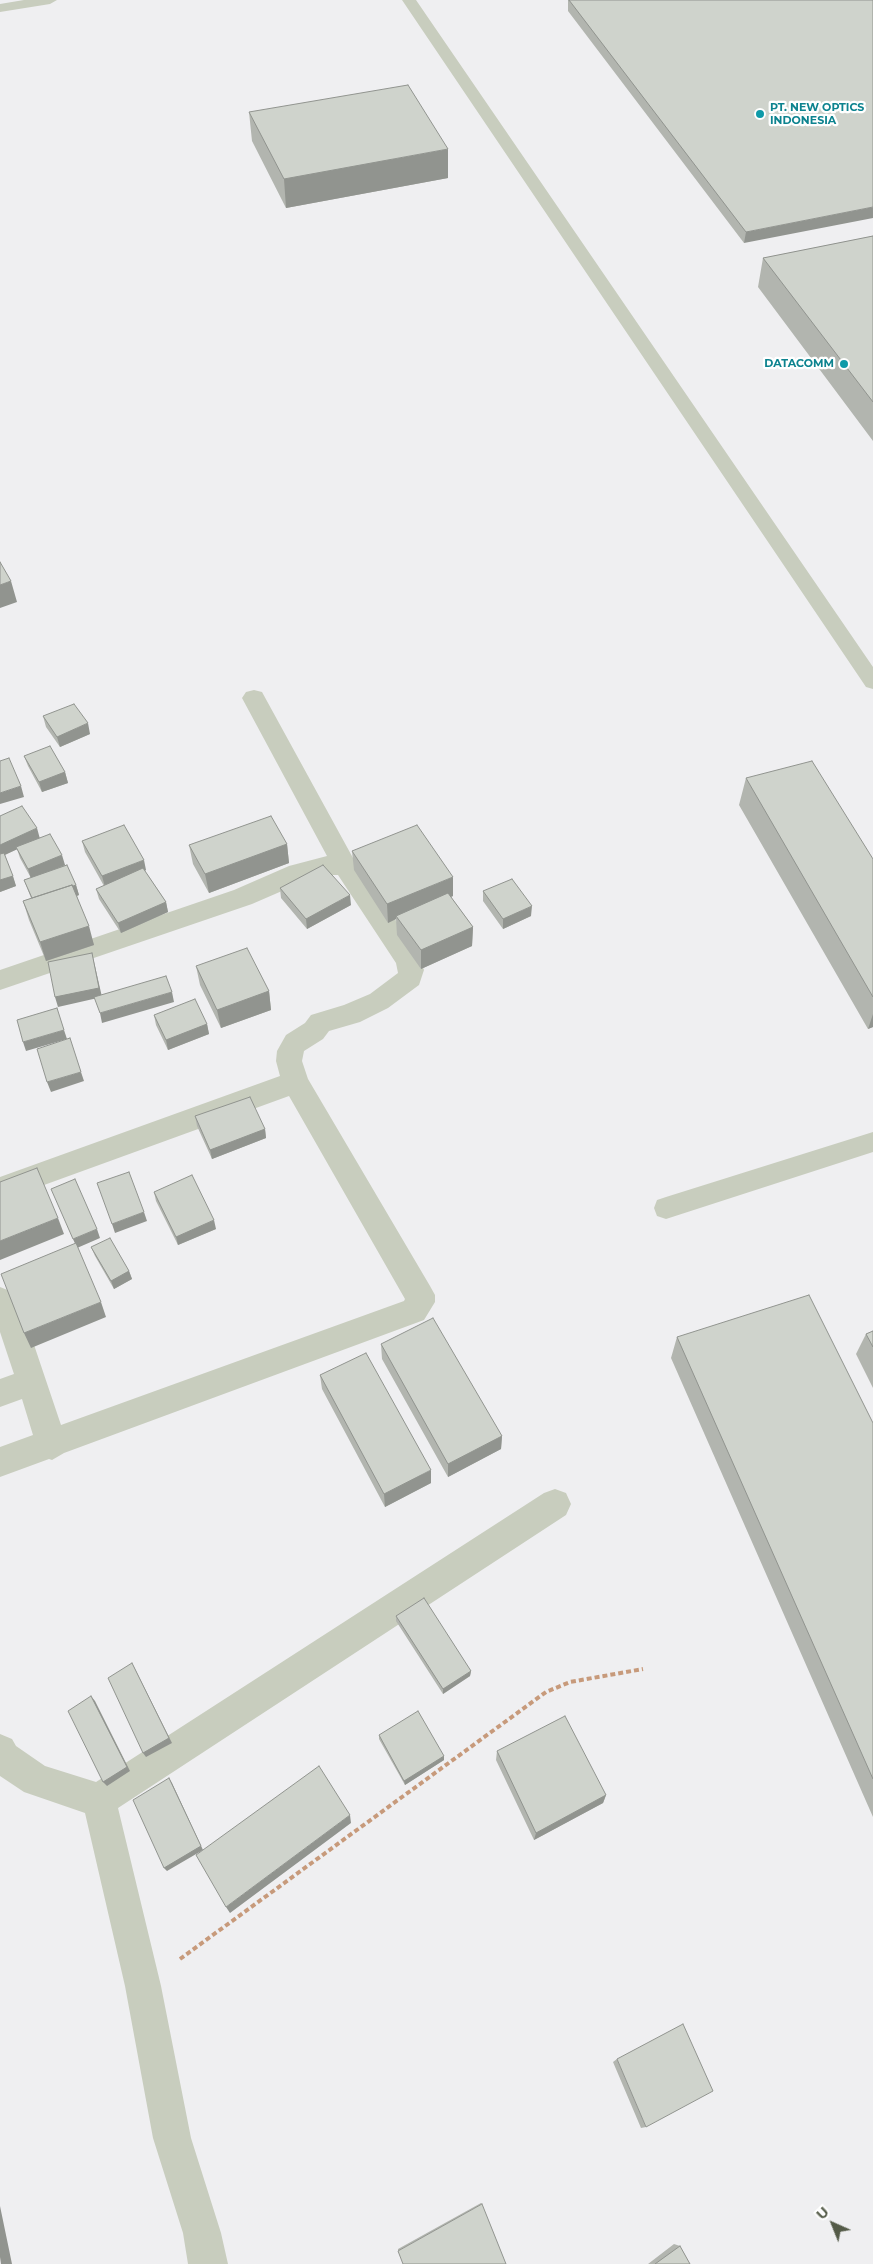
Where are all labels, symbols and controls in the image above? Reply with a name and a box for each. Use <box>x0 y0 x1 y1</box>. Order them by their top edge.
place label: PT. NEW OPTICS INDONESIA <box>770 101 864 127</box>
marker: PT. NEW OPTICS INDONESIA <box>754 108 766 120</box>
place label: DATACOMM <box>764 357 834 371</box>
marker: DATACOMM <box>838 358 850 370</box>
north arrow <box>808 2199 858 2249</box>
text: U <box>812 2203 833 2224</box>

